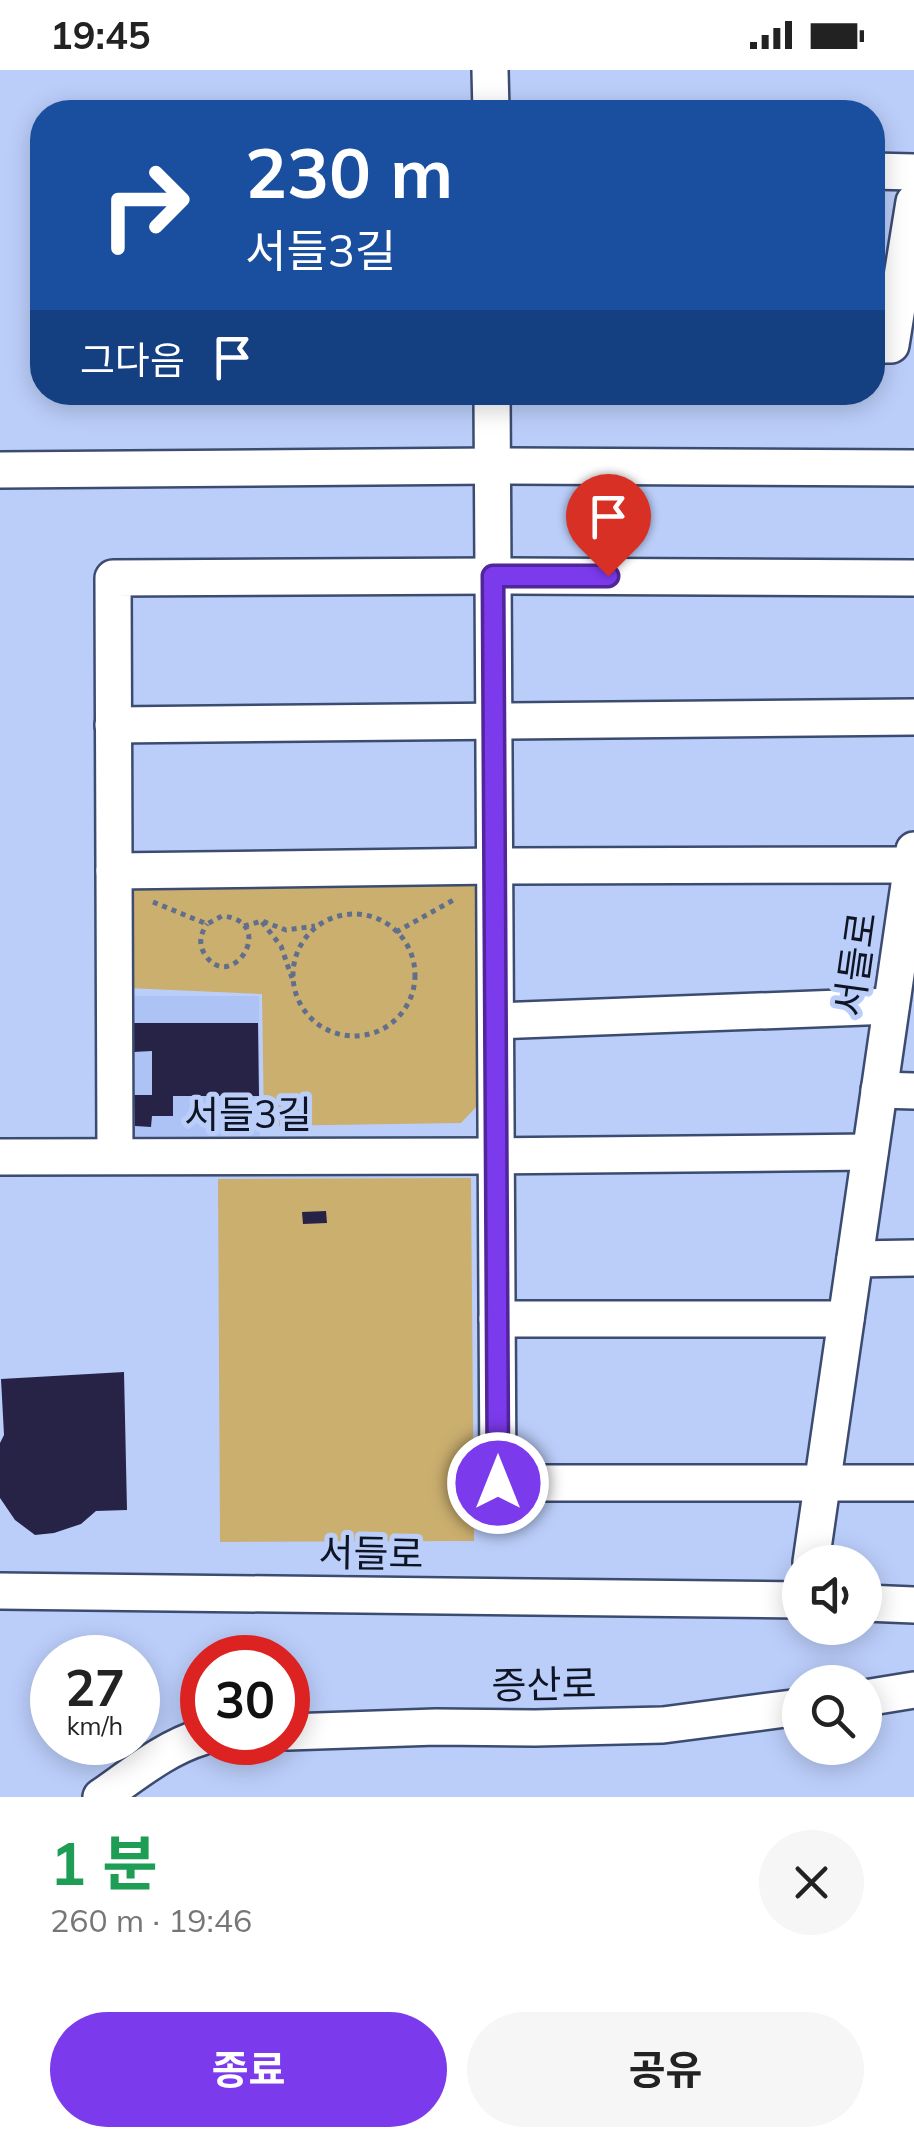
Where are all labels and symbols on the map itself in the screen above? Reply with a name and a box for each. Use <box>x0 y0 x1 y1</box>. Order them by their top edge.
pin <box>566 474 651 577</box>
street label: 서들로 <box>824 909 886 1019</box>
street label: 서들3길 <box>184 1090 312 1138</box>
position arrow <box>446 1431 550 1535</box>
street label: 서들로 <box>318 1528 424 1578</box>
speed limit sign: 30 <box>180 1635 310 1765</box>
street label: 증산로 <box>491 1659 597 1709</box>

